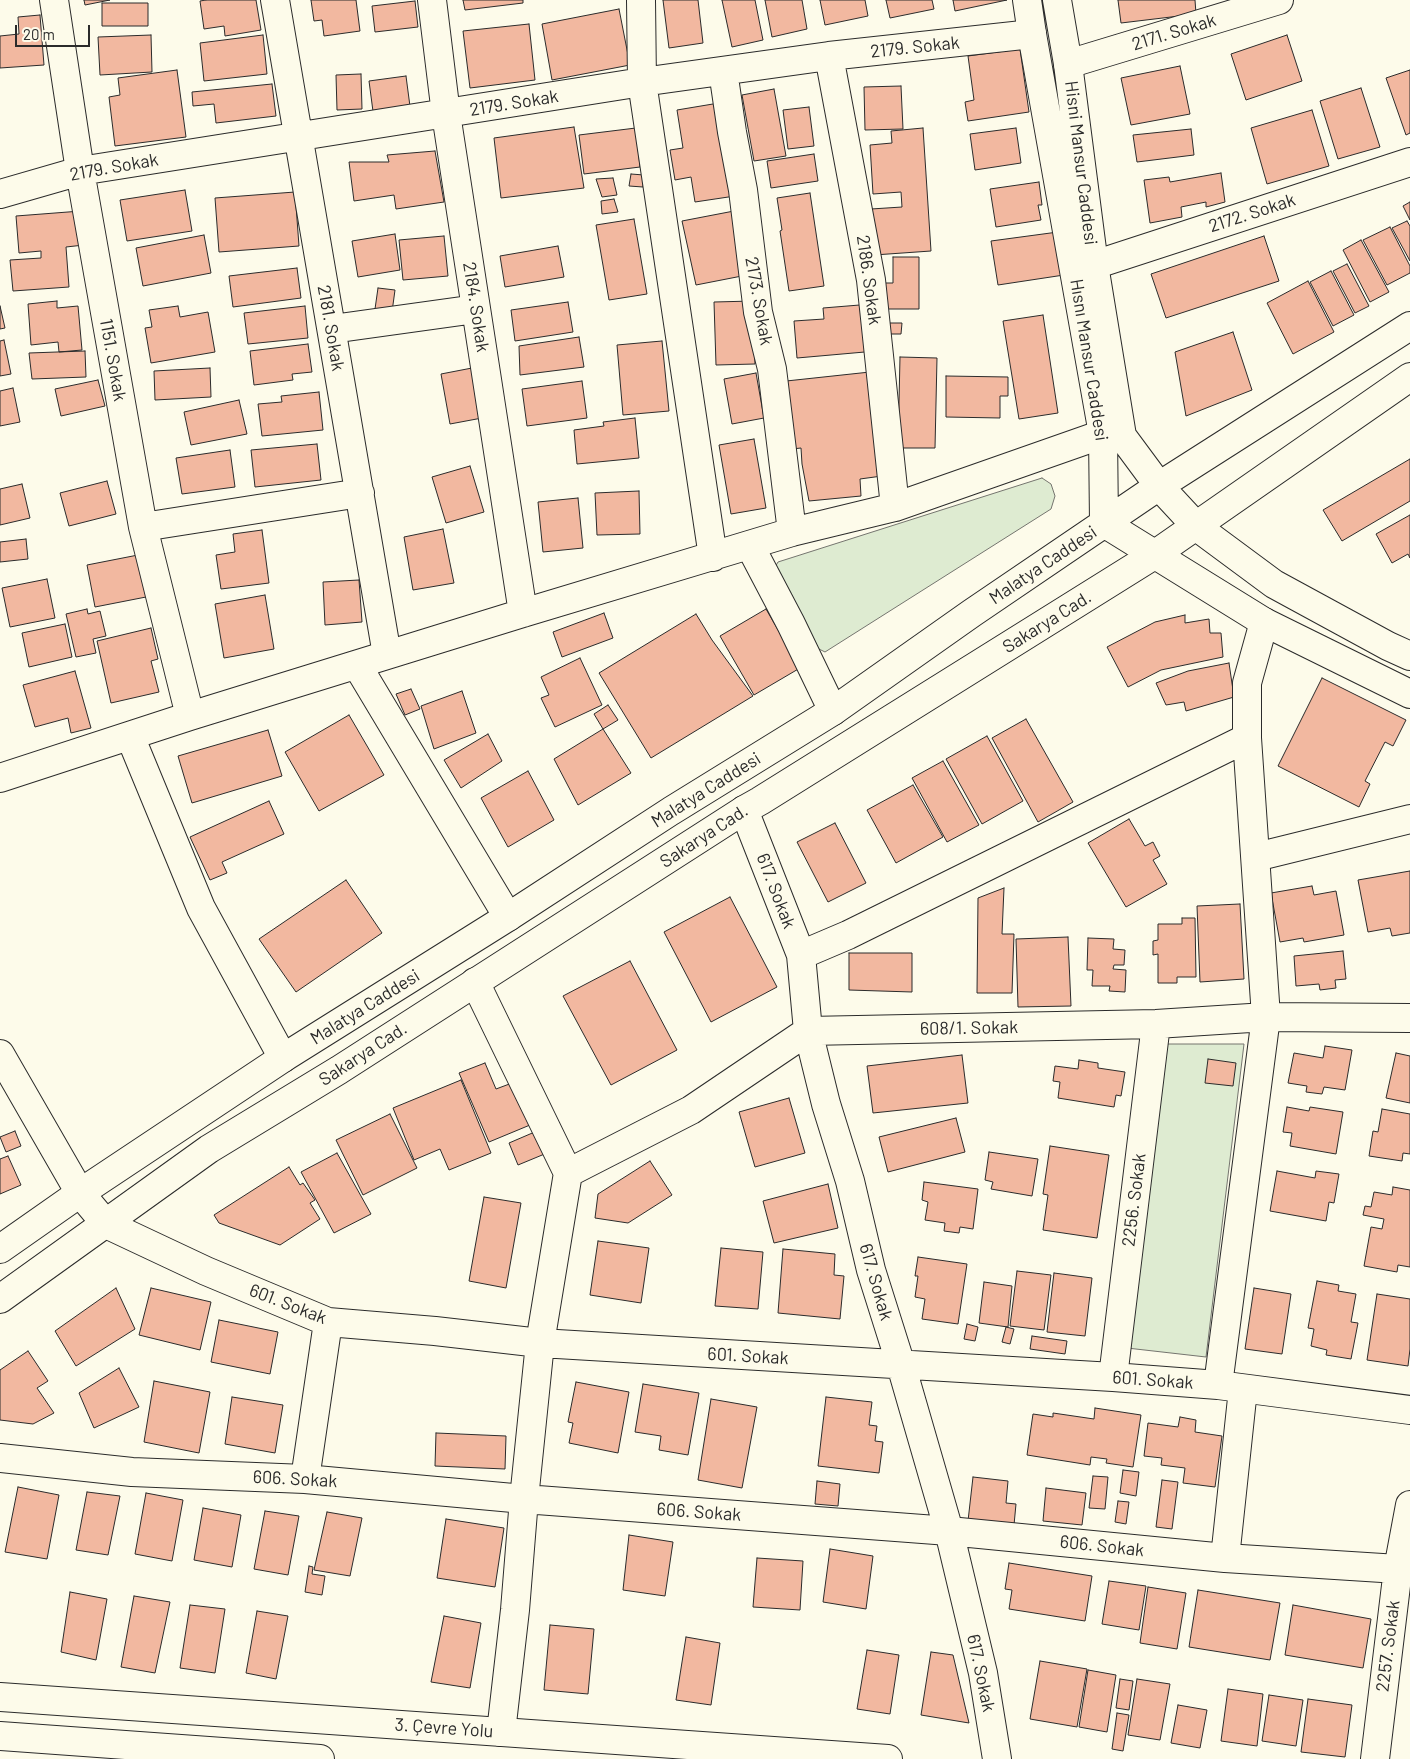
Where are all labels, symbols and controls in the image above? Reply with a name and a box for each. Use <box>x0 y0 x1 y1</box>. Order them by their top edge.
street label: 2171. Sokak <box>1129 9 1219 55</box>
scale bar <box>18 15 92 47</box>
text: 20 m <box>23 25 55 43</box>
street label: 2179. Sokak <box>869 32 961 62</box>
street label: Hisni Mansur Caddesi <box>1060 80 1102 246</box>
street label: 2179. Sokak <box>468 85 560 121</box>
street label: 2179. Sokak <box>68 149 160 185</box>
street label: 2172. Sokak <box>1206 189 1298 237</box>
street label: 2186. Sokak <box>852 234 886 326</box>
street label: 2173. Sokak <box>741 255 777 347</box>
street label: 2184. Sokak <box>458 260 494 354</box>
street label: Hısnı Mansur Caddesi <box>1066 277 1112 443</box>
street label: 2181. Sokak <box>313 283 349 373</box>
street label: 1151. Sokak <box>95 317 131 403</box>
street label: Malatya Caddesi <box>985 521 1101 609</box>
street label: Sakarya Cad. <box>999 586 1095 658</box>
street label: Malatya Caddesi <box>647 748 765 832</box>
street label: Sakarya Cad. <box>656 800 752 872</box>
street label: 617. Sokak <box>752 850 800 932</box>
street label: Malatya Caddesi <box>306 965 424 1049</box>
street label: 608/1. Sokak <box>920 1016 1018 1040</box>
street label: Sakarya Cad. <box>315 1018 411 1090</box>
street label: 2256. Sokak <box>1118 1152 1150 1248</box>
street label: 617. Sokak <box>855 1241 897 1323</box>
street label: 601. Sokak <box>246 1279 330 1329</box>
street label: 601. Sokak <box>707 1343 789 1369</box>
street label: 601. Sokak <box>1112 1366 1194 1394</box>
street label: 606. Sokak <box>252 1466 338 1492</box>
street label: 606. Sokak <box>656 1498 742 1526</box>
street label: 606. Sokak <box>1059 1531 1145 1561</box>
street label: 2257. Sokak <box>1372 1599 1404 1693</box>
street label: 617. Sokak <box>962 1632 1000 1714</box>
street label: 3. Çevre Yolu <box>394 1714 494 1742</box>

